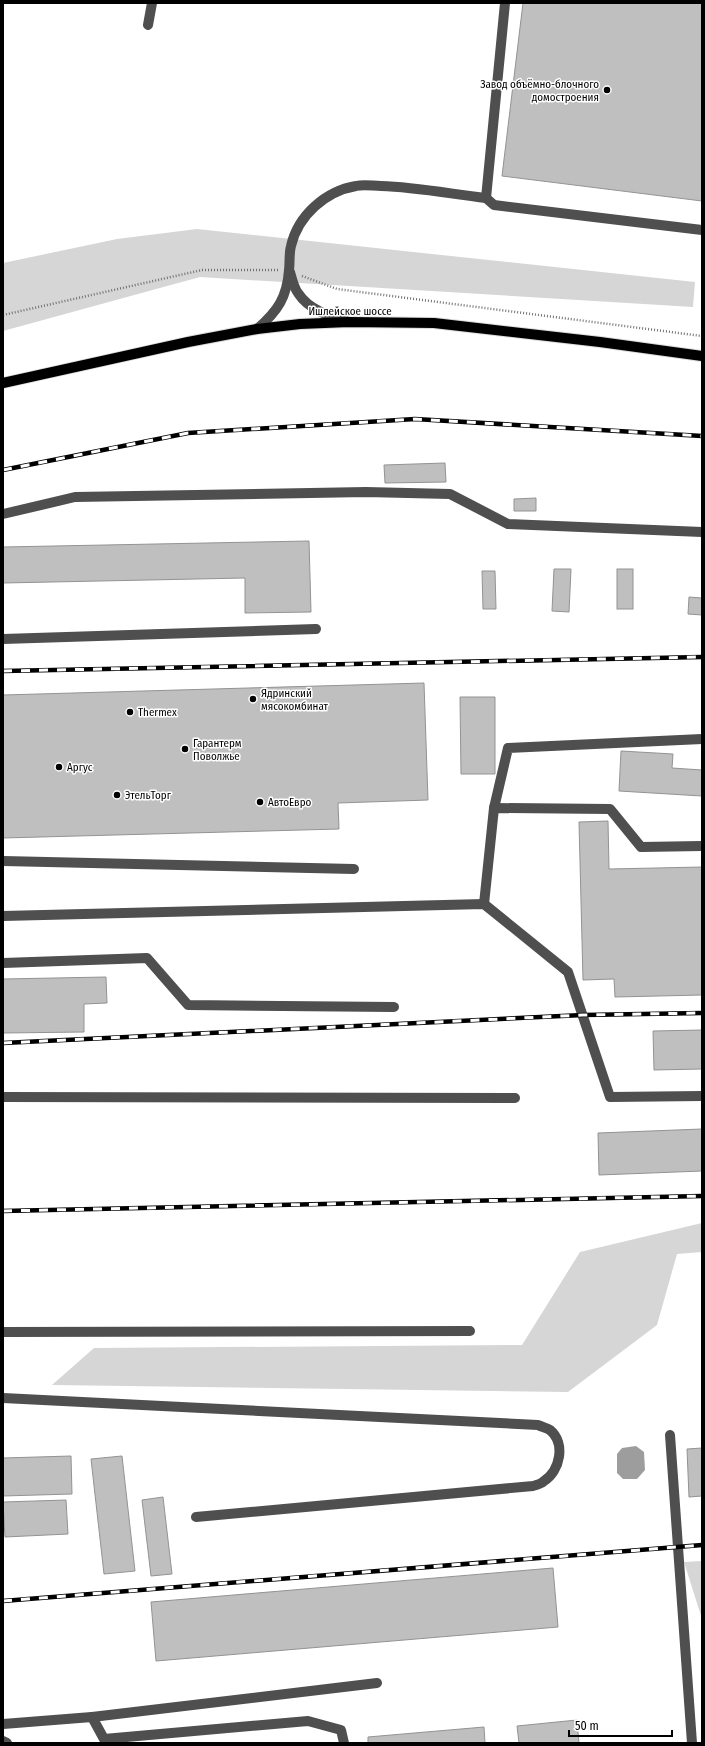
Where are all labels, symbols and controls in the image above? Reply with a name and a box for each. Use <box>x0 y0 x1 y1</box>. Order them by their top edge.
place label: Завод объёмно-блочного домостроения <box>480 78 599 104</box>
marker: Завод объёмно-блочного домостроения <box>602 85 612 95</box>
street label: Ишлейское шоссе <box>308 305 392 318</box>
place label: Ядринский мясокомбинат <box>261 687 329 713</box>
marker: Ядринский мясокомбинат <box>248 694 258 704</box>
place label: Thermex <box>138 706 177 719</box>
marker: Thermex <box>125 707 135 717</box>
place label: Гарантерм Поволжье <box>193 737 242 763</box>
marker: Гарантерм Поволжье <box>180 744 190 754</box>
place label: Аргус <box>67 761 93 774</box>
marker: Аргус <box>54 762 64 772</box>
place label: ЭтельТорг <box>125 789 172 802</box>
marker: ЭтельТорг <box>112 790 122 800</box>
place label: АвтоЕвро <box>268 796 312 809</box>
marker: АвтоЕвро <box>255 797 265 807</box>
scale bar <box>569 1712 672 1738</box>
text: 50 m <box>575 1719 599 1733</box>

